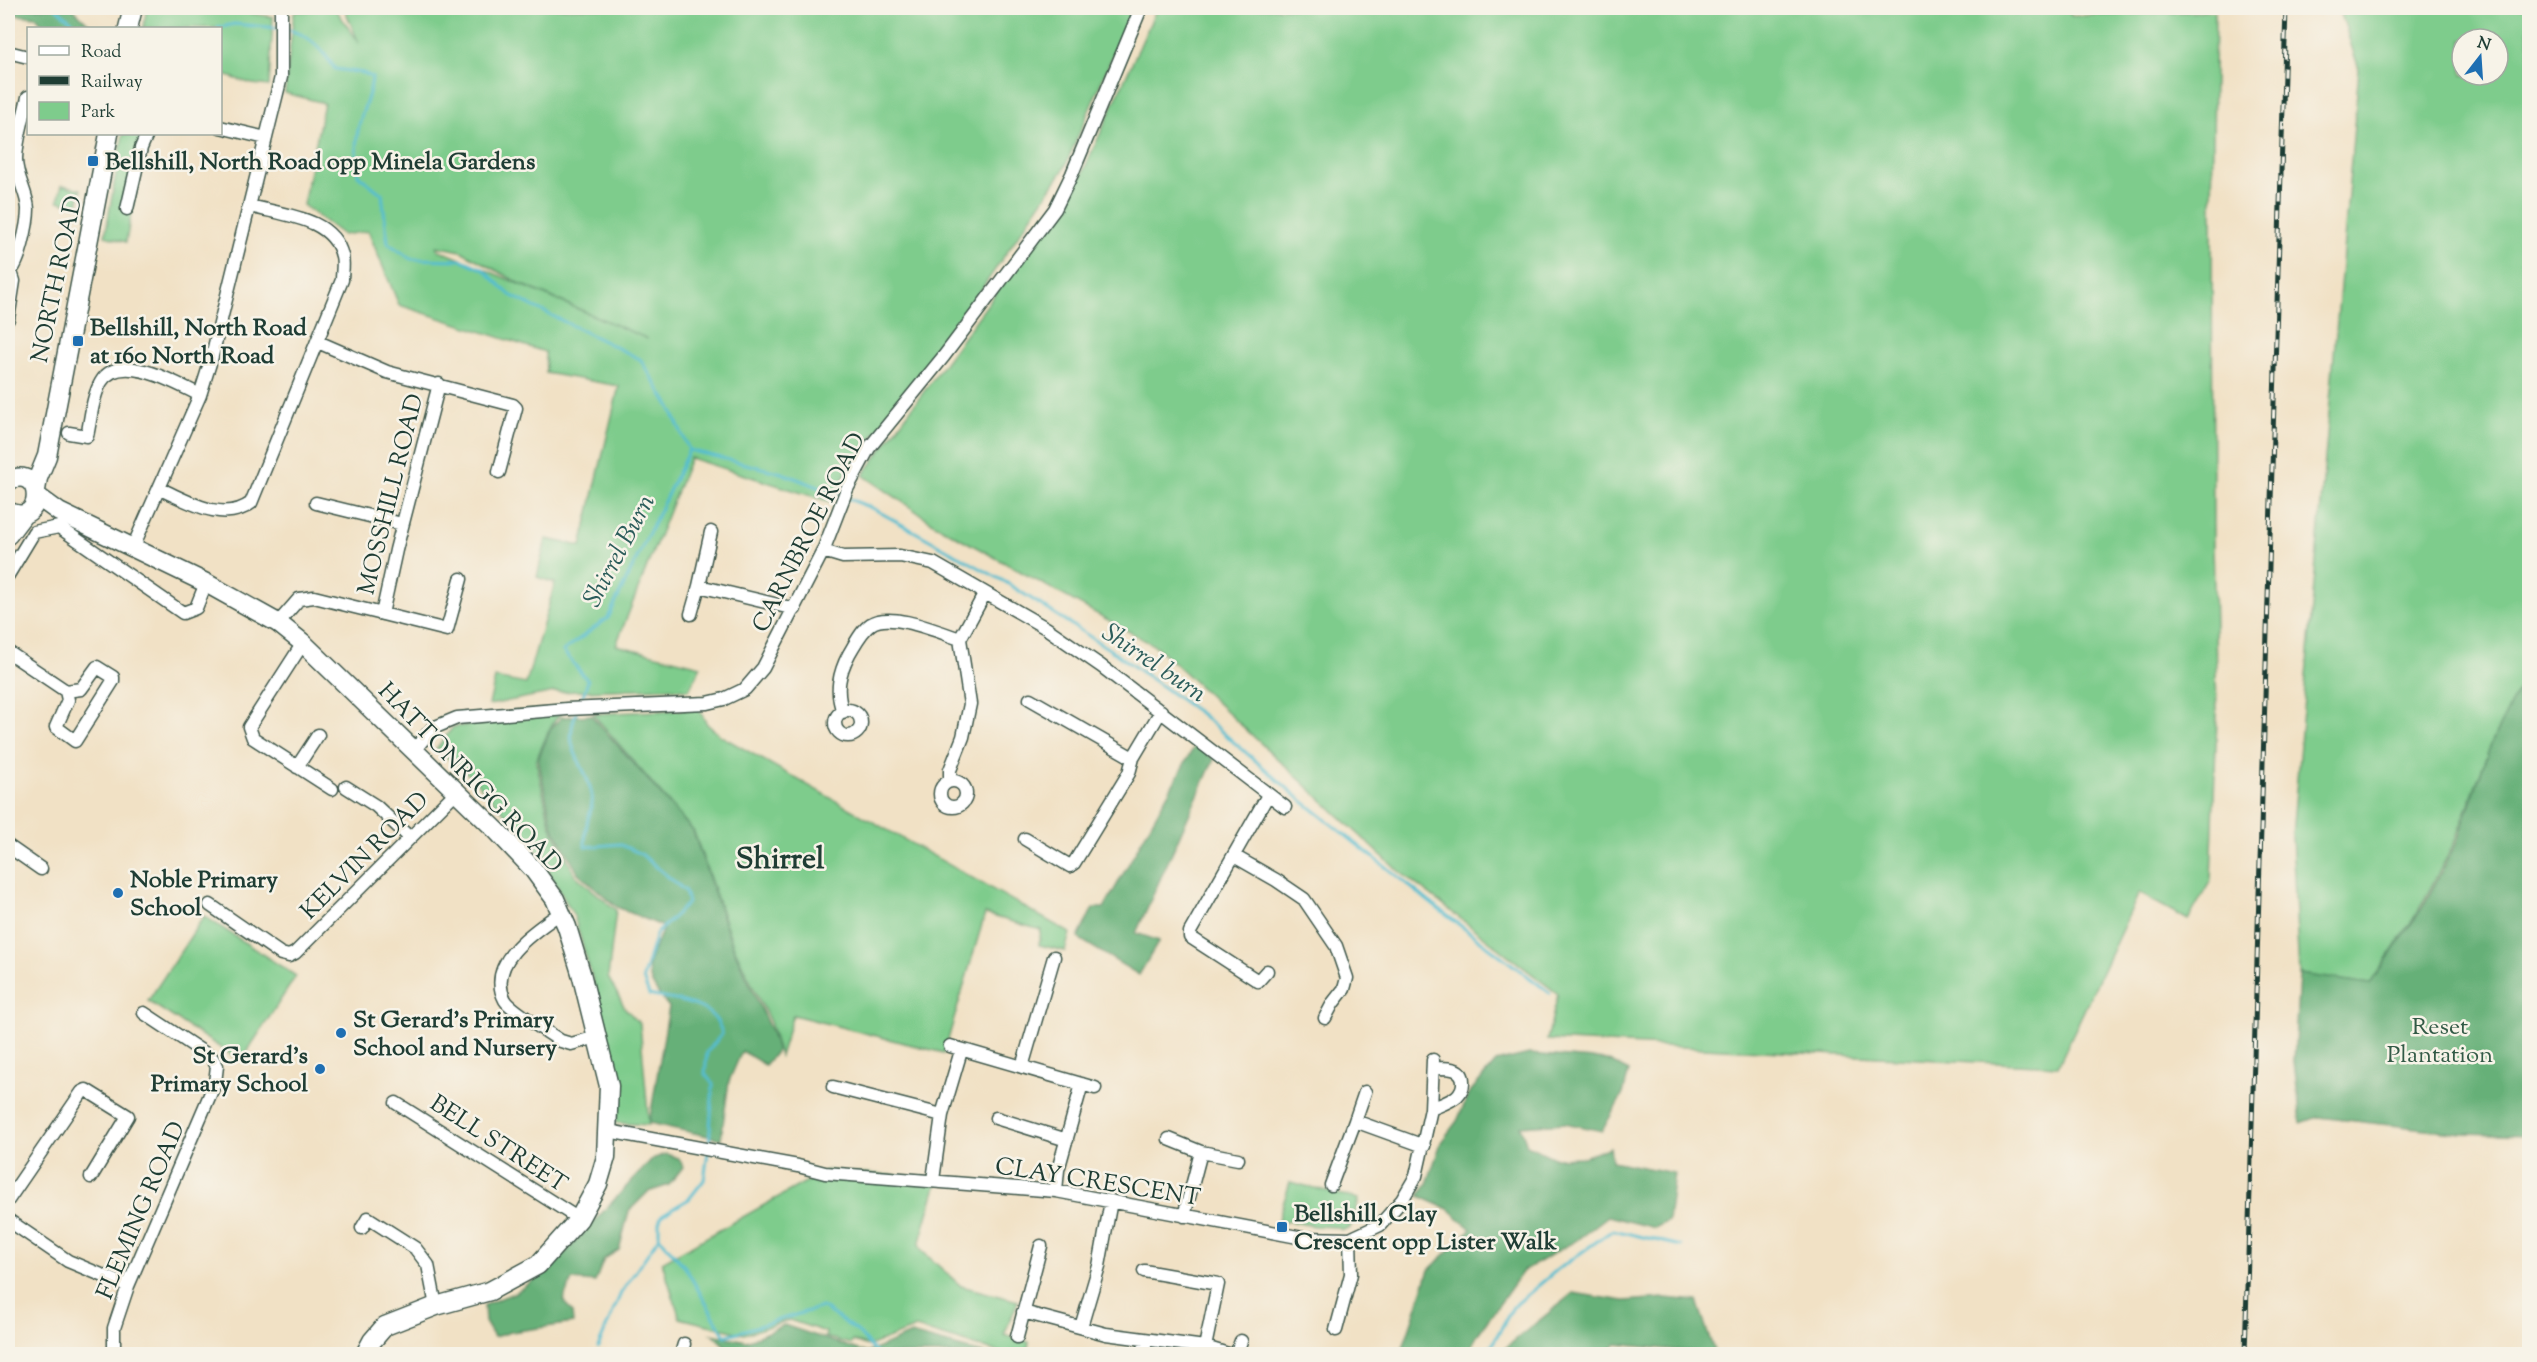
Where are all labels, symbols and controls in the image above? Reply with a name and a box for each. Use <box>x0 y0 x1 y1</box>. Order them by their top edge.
legend <box>27 27 222 135</box>
north arrow <box>2450 27 2510 87</box>
text: N <box>2474 32 2493 58</box>
text: Road <box>81 40 121 66</box>
text: Railway <box>81 70 143 96</box>
text: Park <box>81 100 116 126</box>
place label: Bellshill, North Road opp Minela Gardens <box>105 146 535 180</box>
marker: Bellshill, North Road opp Minela Gardens <box>86 154 100 168</box>
street label: NORTH ROAD <box>24 193 92 366</box>
place label: Bellshill, North Road at 160 North Road <box>90 312 307 374</box>
marker: Bellshill, North Road at 160 North Road <box>71 334 85 348</box>
street label: MOSSHILL ROAD <box>351 390 433 599</box>
street label: CARNBROE ROAD <box>745 427 875 639</box>
water label: Shirrel Burn <box>575 488 666 614</box>
water label: Shirrel burn <box>1094 615 1214 713</box>
street label: HATTONRIGG ROAD <box>369 676 570 881</box>
street label: KELVIN ROAD <box>294 785 437 928</box>
district label: Shirrel <box>736 839 825 882</box>
place label: Noble Primary School <box>130 864 278 926</box>
marker: Noble Primary School <box>111 886 125 900</box>
place label: St Gerard's Primary School and Nursery <box>353 1004 557 1066</box>
park label: Reset Plantation <box>2387 1011 2493 1073</box>
marker: St Gerard's Primary School and Nursery <box>334 1026 348 1040</box>
place label: St Gerard's Primary School <box>151 1040 308 1102</box>
marker: St Gerard's Primary School <box>313 1062 327 1076</box>
street label: BELL STREET <box>422 1087 574 1202</box>
street label: FLEMING ROAD <box>89 1116 195 1305</box>
street label: CLAY CRESCENT <box>993 1150 1203 1216</box>
place label: Bellshill, Clay Crescent opp Lister Walk <box>1294 1198 1558 1260</box>
marker: Bellshill, Clay Crescent opp Lister Walk <box>1275 1220 1289 1234</box>

